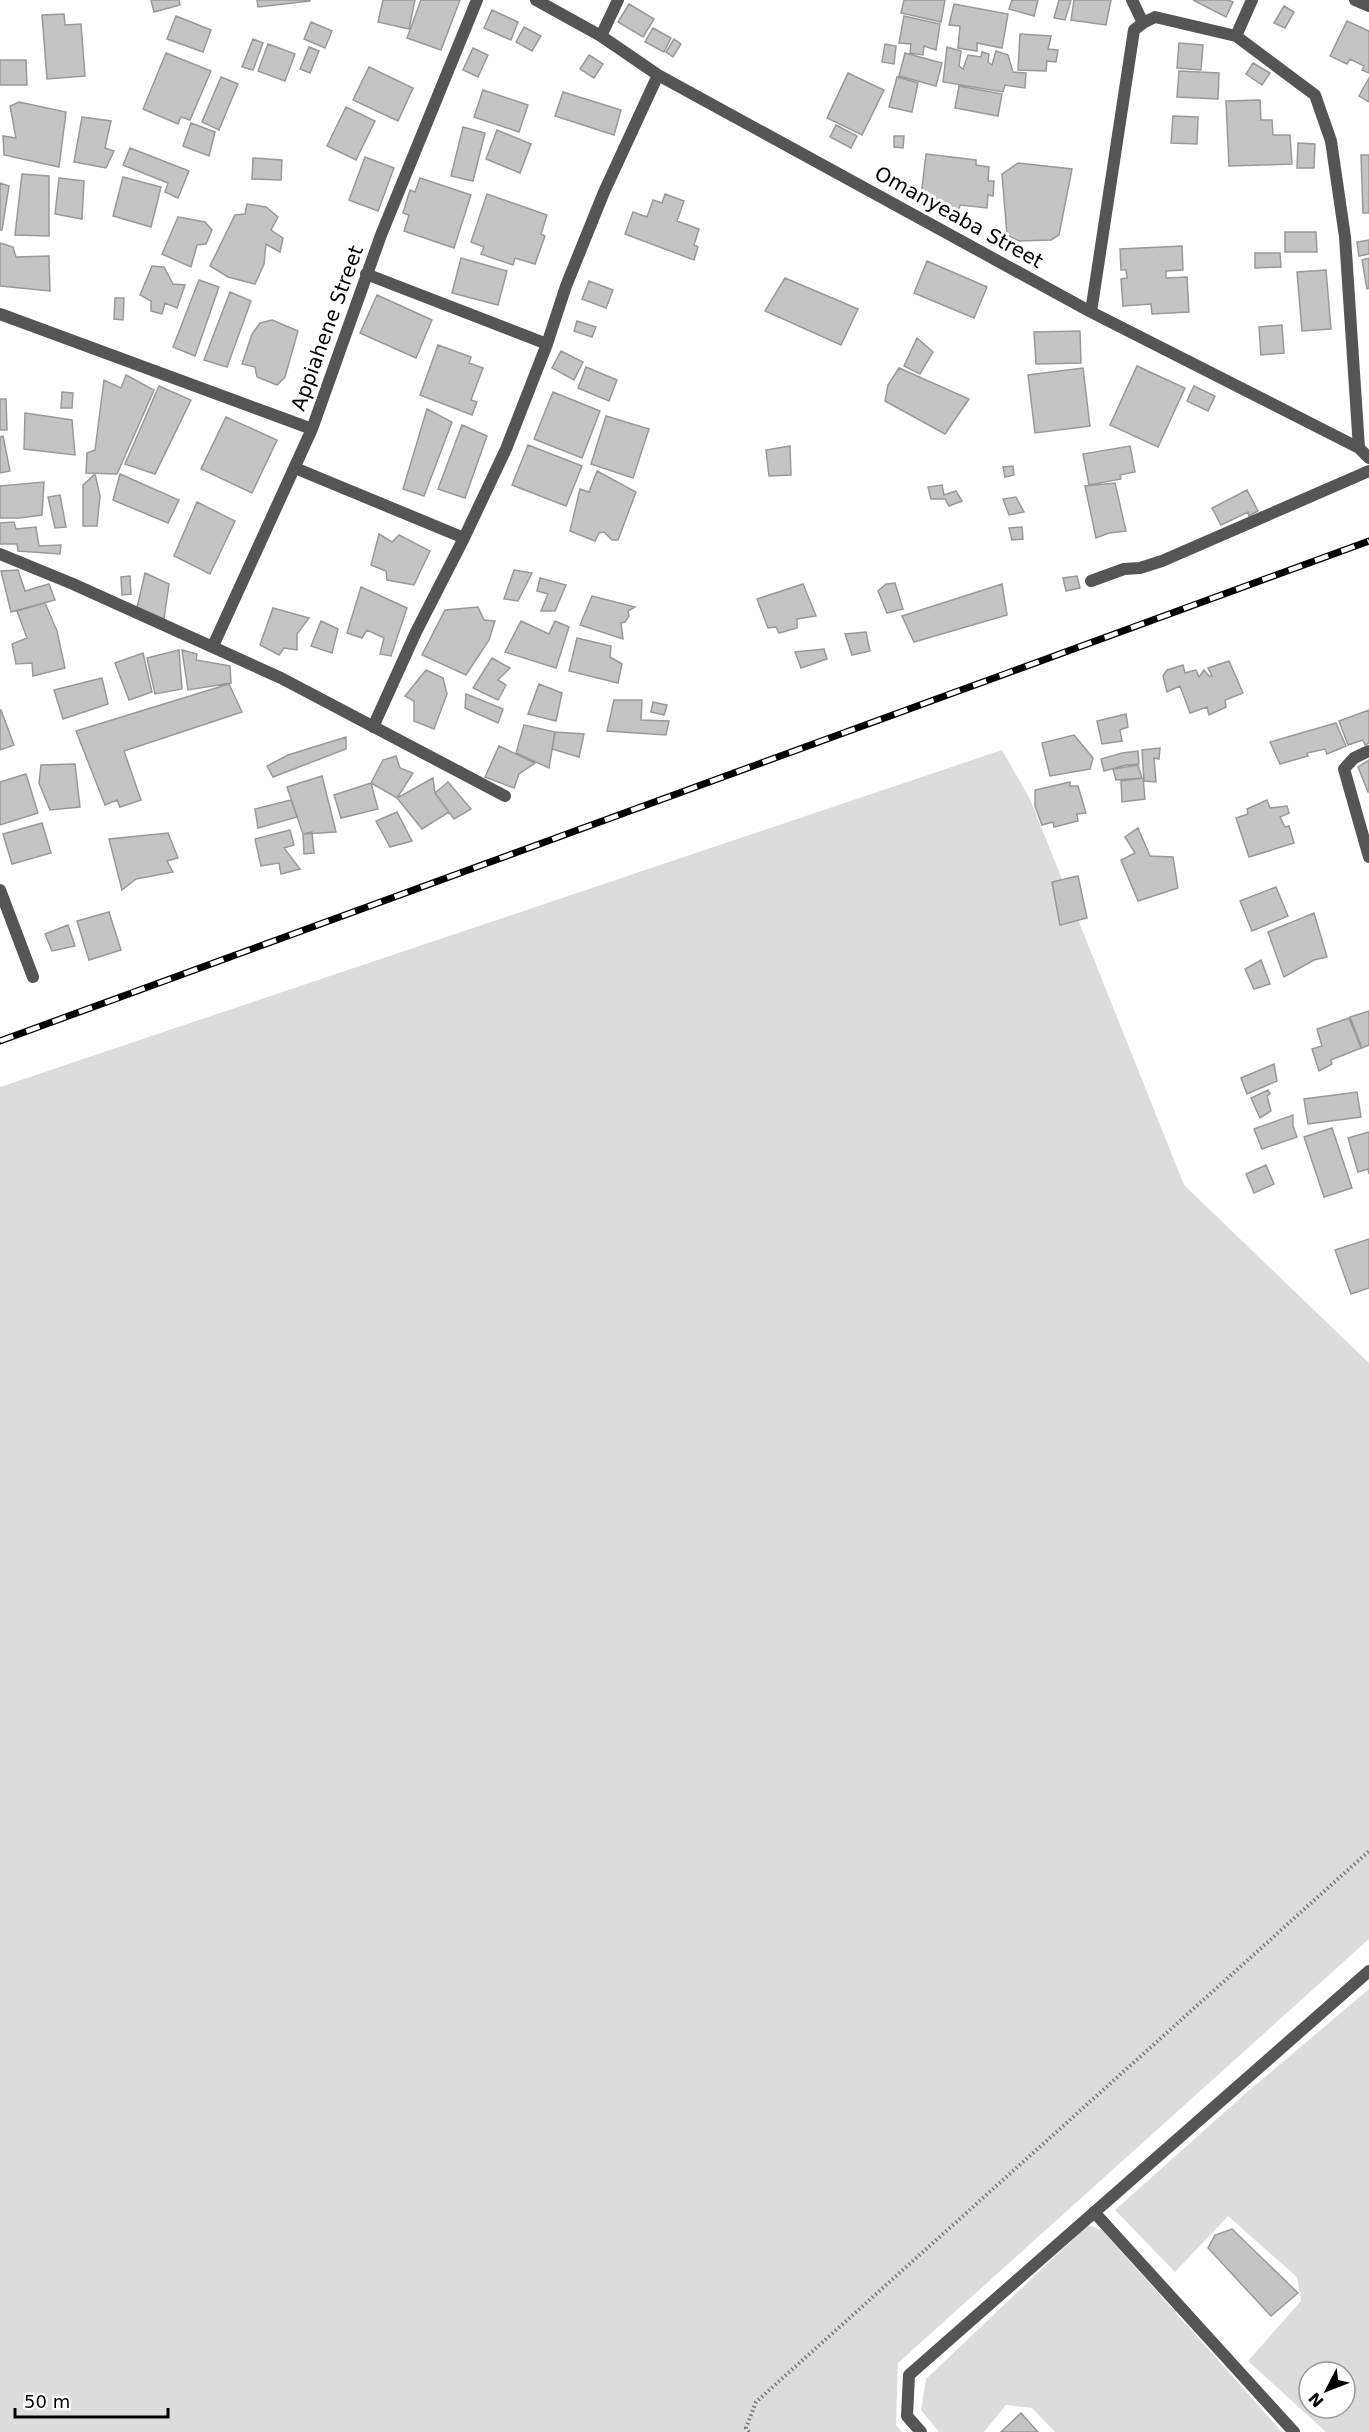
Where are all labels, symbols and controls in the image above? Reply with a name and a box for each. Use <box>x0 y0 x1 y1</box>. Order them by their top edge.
street label: Omanyeaba Street <box>871 161 1047 273</box>
street label: Appiahene Street <box>286 242 368 414</box>
north arrow <box>1297 2360 1357 2420</box>
scale bar <box>15 2381 168 2419</box>
text: N <box>1305 2388 1328 2411</box>
text: 50 m <box>24 2391 70 2412</box>

